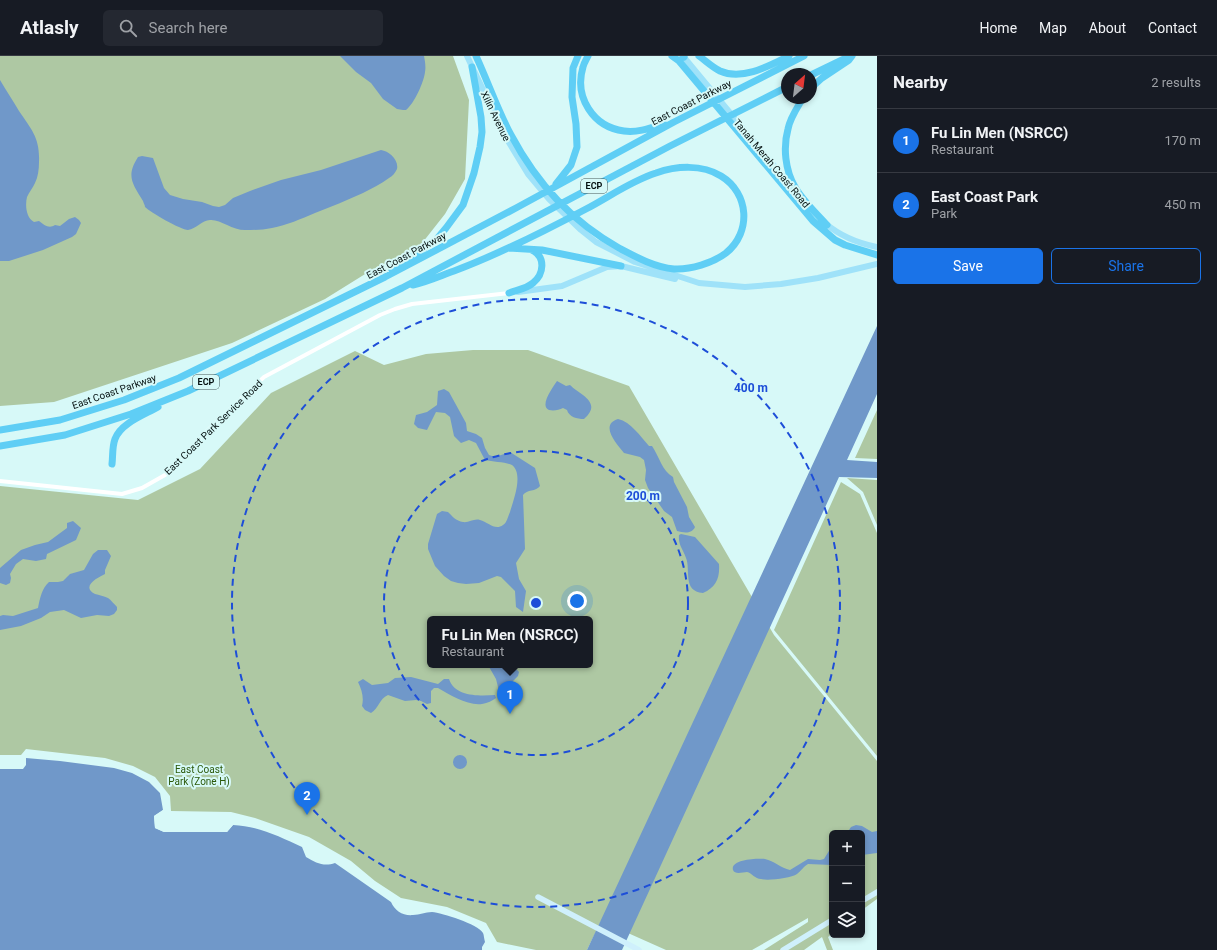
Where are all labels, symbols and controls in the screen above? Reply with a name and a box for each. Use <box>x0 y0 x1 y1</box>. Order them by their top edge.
search box <box>103 10 383 46</box>
text: Atlasly <box>20 16 79 39</box>
icon: search <box>117 17 139 39</box>
text: Search here <box>149 19 228 37</box>
text: Home <box>979 20 1017 36</box>
text: Map <box>1039 20 1067 36</box>
text: About <box>1089 20 1126 36</box>
text: Contact <box>1148 20 1197 36</box>
north arrow <box>781 68 817 104</box>
text: Nearby <box>893 72 948 92</box>
text: 2 results <box>1151 75 1201 90</box>
street label: East Coast Parkway <box>649 77 733 127</box>
street label: Xilin Avenue <box>479 89 512 143</box>
street label: Tanah Merah Coast Road <box>731 117 812 210</box>
text: Fu Lin Men (NSRCC) <box>931 124 1068 142</box>
text: 1 <box>902 133 910 148</box>
text: 170 m <box>1164 133 1201 148</box>
text: Restaurant <box>931 142 994 157</box>
road number: ECP <box>581 179 607 193</box>
text: East Coast Park <box>931 188 1038 206</box>
text: 2 <box>902 197 910 212</box>
text: 450 m <box>1164 197 1201 212</box>
text: Park <box>931 206 957 221</box>
street label: East Coast Parkway <box>365 230 448 281</box>
button: Save <box>893 248 1043 284</box>
button: Share <box>1051 248 1201 284</box>
street label: East Coast Parkway <box>71 372 158 411</box>
road number: ECP <box>193 375 219 389</box>
street label: East Coast Park Service Road <box>162 378 264 477</box>
text: 400 m <box>734 381 768 395</box>
text: 200 m <box>626 489 660 503</box>
your location <box>567 591 587 611</box>
centre of rings <box>529 596 543 610</box>
popup <box>427 616 593 668</box>
text: Fu Lin Men (NSRCC) <box>441 626 579 644</box>
text: Restaurant <box>441 644 504 659</box>
pin: 1 <box>497 681 523 714</box>
park label: East Coast Park (Zone H) <box>168 764 230 788</box>
pin: 2 <box>294 782 320 815</box>
map controls <box>829 830 865 938</box>
button: + <box>829 830 865 866</box>
button: − <box>829 866 865 902</box>
button: layers <box>829 902 865 938</box>

